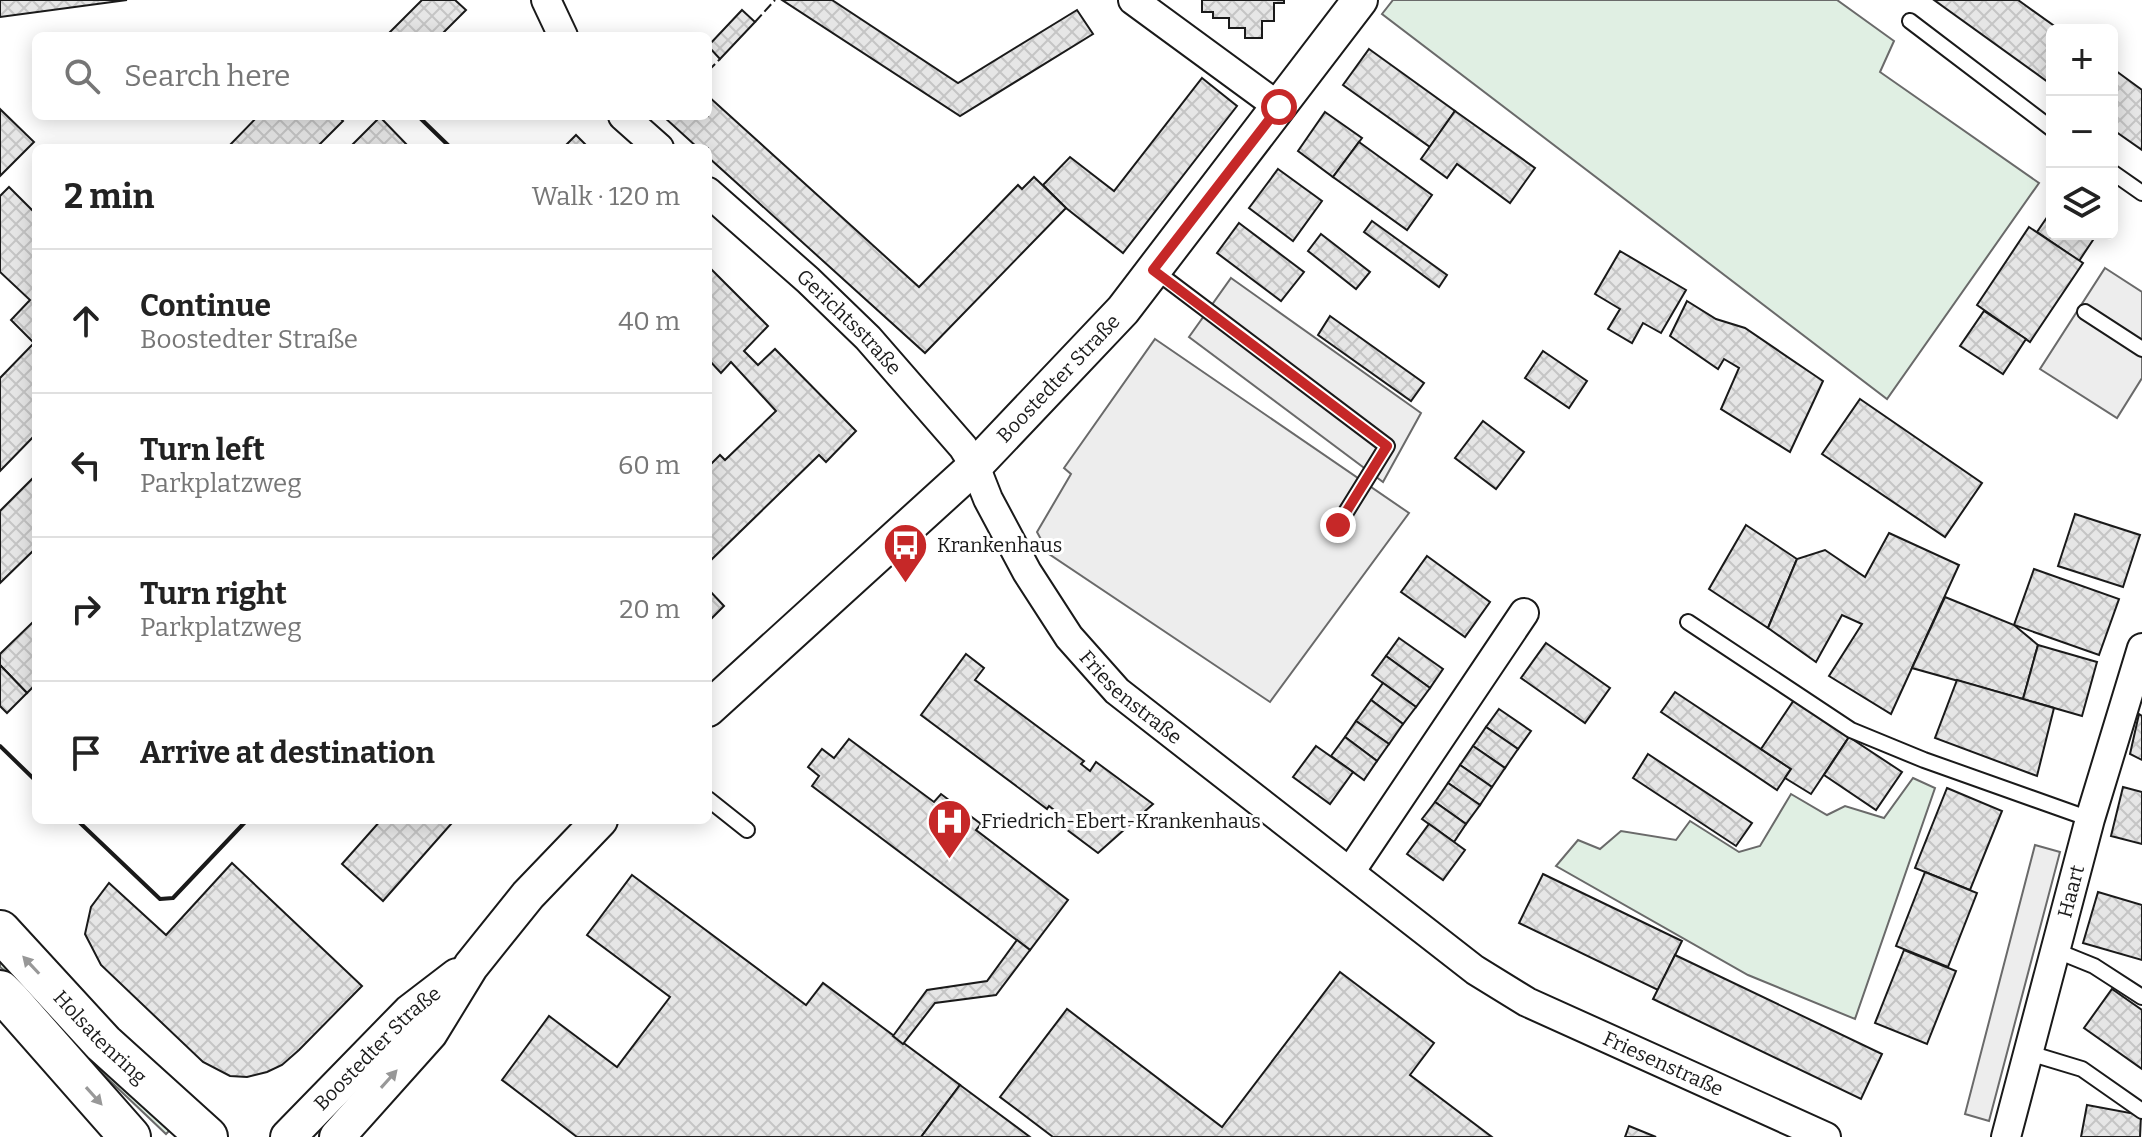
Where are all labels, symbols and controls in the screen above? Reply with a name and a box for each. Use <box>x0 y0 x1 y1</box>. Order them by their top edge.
map controls <box>2046 24 2118 240</box>
button: + <box>2046 24 2118 96</box>
search box <box>32 32 712 120</box>
icon: search <box>60 54 104 98</box>
text: Search here <box>124 58 291 94</box>
route start <box>1261 89 1297 125</box>
button: − <box>2046 96 2118 168</box>
button: layers <box>2046 168 2118 240</box>
text: 2 min <box>64 176 154 217</box>
text: Walk · 120 m <box>532 181 680 212</box>
street label: Gerichtsstraße <box>792 264 906 380</box>
text: Continue <box>140 288 271 324</box>
icon: ahead <box>64 299 108 343</box>
text: 40 m <box>618 306 680 337</box>
street label: Boostedter Straße <box>992 309 1125 447</box>
text: Boostedter Straße <box>140 324 358 355</box>
text: Turn left <box>140 432 265 468</box>
icon: left <box>64 443 108 487</box>
text: 60 m <box>618 450 680 481</box>
text: Parkplatzweg <box>140 468 302 499</box>
route end <box>1320 507 1356 543</box>
bus stop icon: Krankenhaus <box>882 521 930 584</box>
place label: Krankenhaus <box>937 533 1062 557</box>
text: Turn right <box>140 576 287 612</box>
icon: right <box>64 587 108 631</box>
text: 20 m <box>619 594 680 625</box>
text: Parkplatzweg <box>140 612 302 643</box>
street label: Friesenstraße <box>1075 645 1187 749</box>
icon: arrive <box>64 731 108 775</box>
text: Arrive at destination <box>140 735 435 771</box>
hospital icon: Friedrich-Ebert-Krankenhaus <box>926 797 974 860</box>
place label: Friedrich-Ebert-Krankenhaus <box>981 809 1261 833</box>
street label: Haart <box>2052 862 2089 920</box>
one-way arrow <box>23 955 41 974</box>
street label: Boostedter Straße <box>309 981 445 1115</box>
street label: Holsatenring <box>49 985 152 1089</box>
street label: Friesenstraße <box>1599 1026 1727 1101</box>
one-way arrow <box>380 1069 397 1089</box>
one-way arrow <box>84 1086 102 1105</box>

